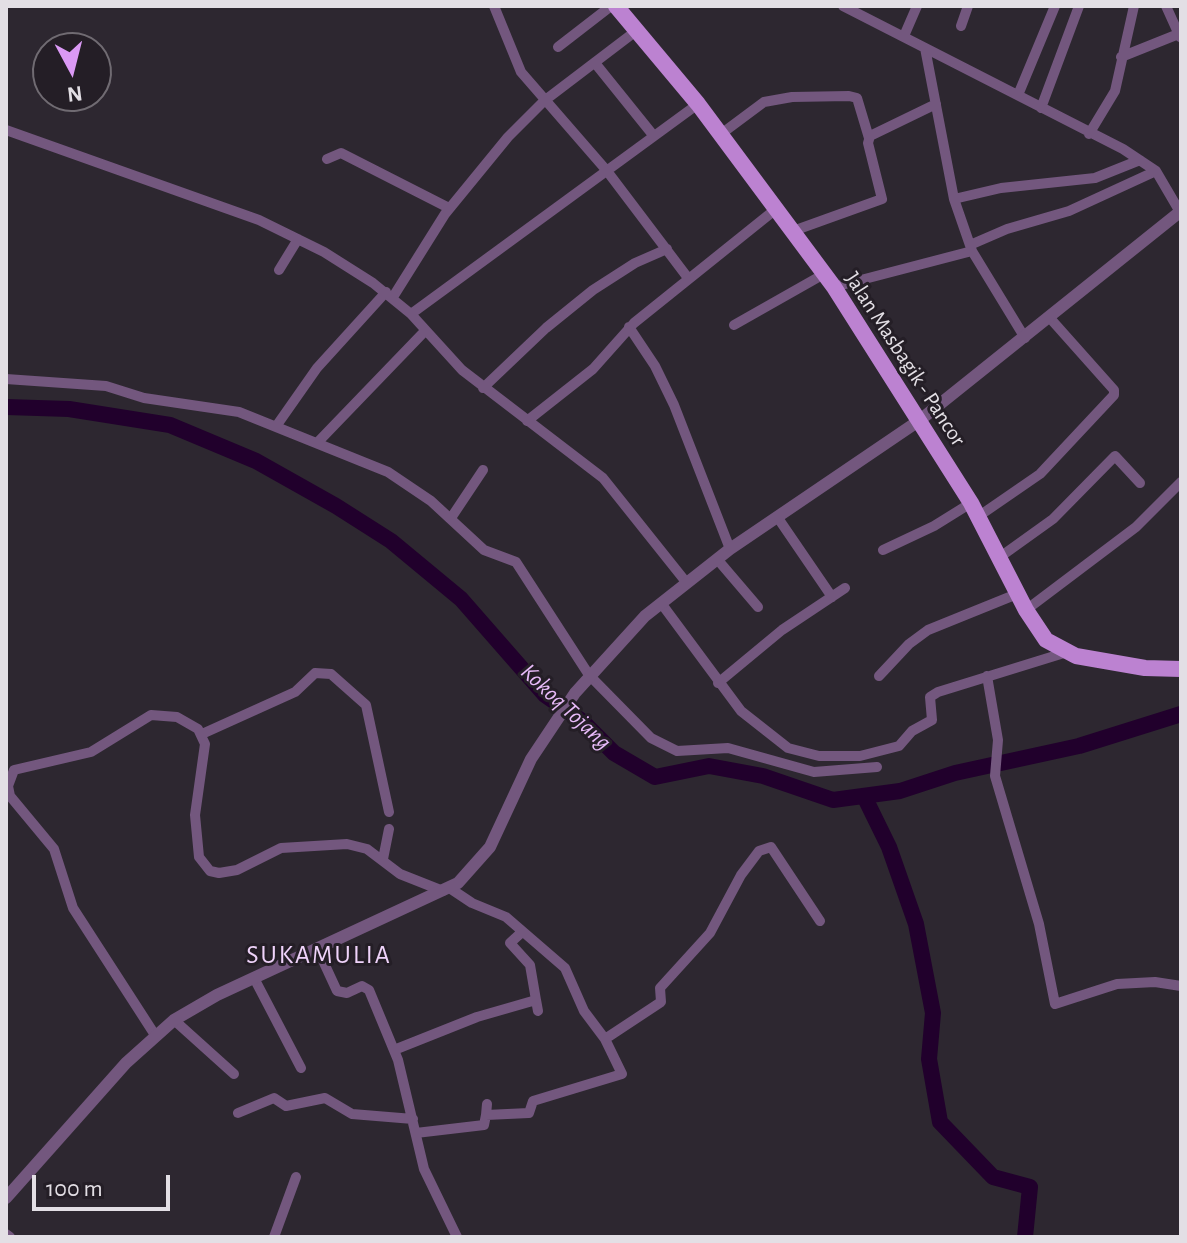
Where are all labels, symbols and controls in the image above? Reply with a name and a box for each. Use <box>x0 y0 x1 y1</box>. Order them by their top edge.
north arrow <box>32 32 112 112</box>
text: N <box>66 82 84 106</box>
street label: Jalan Masbagik - Pancor <box>839 267 971 451</box>
water label: Kokoq Tojang <box>514 658 618 756</box>
district label: SUKAMULIA <box>246 939 392 971</box>
scale bar <box>36 1159 174 1209</box>
text: 100 m <box>46 1177 103 1201</box>

